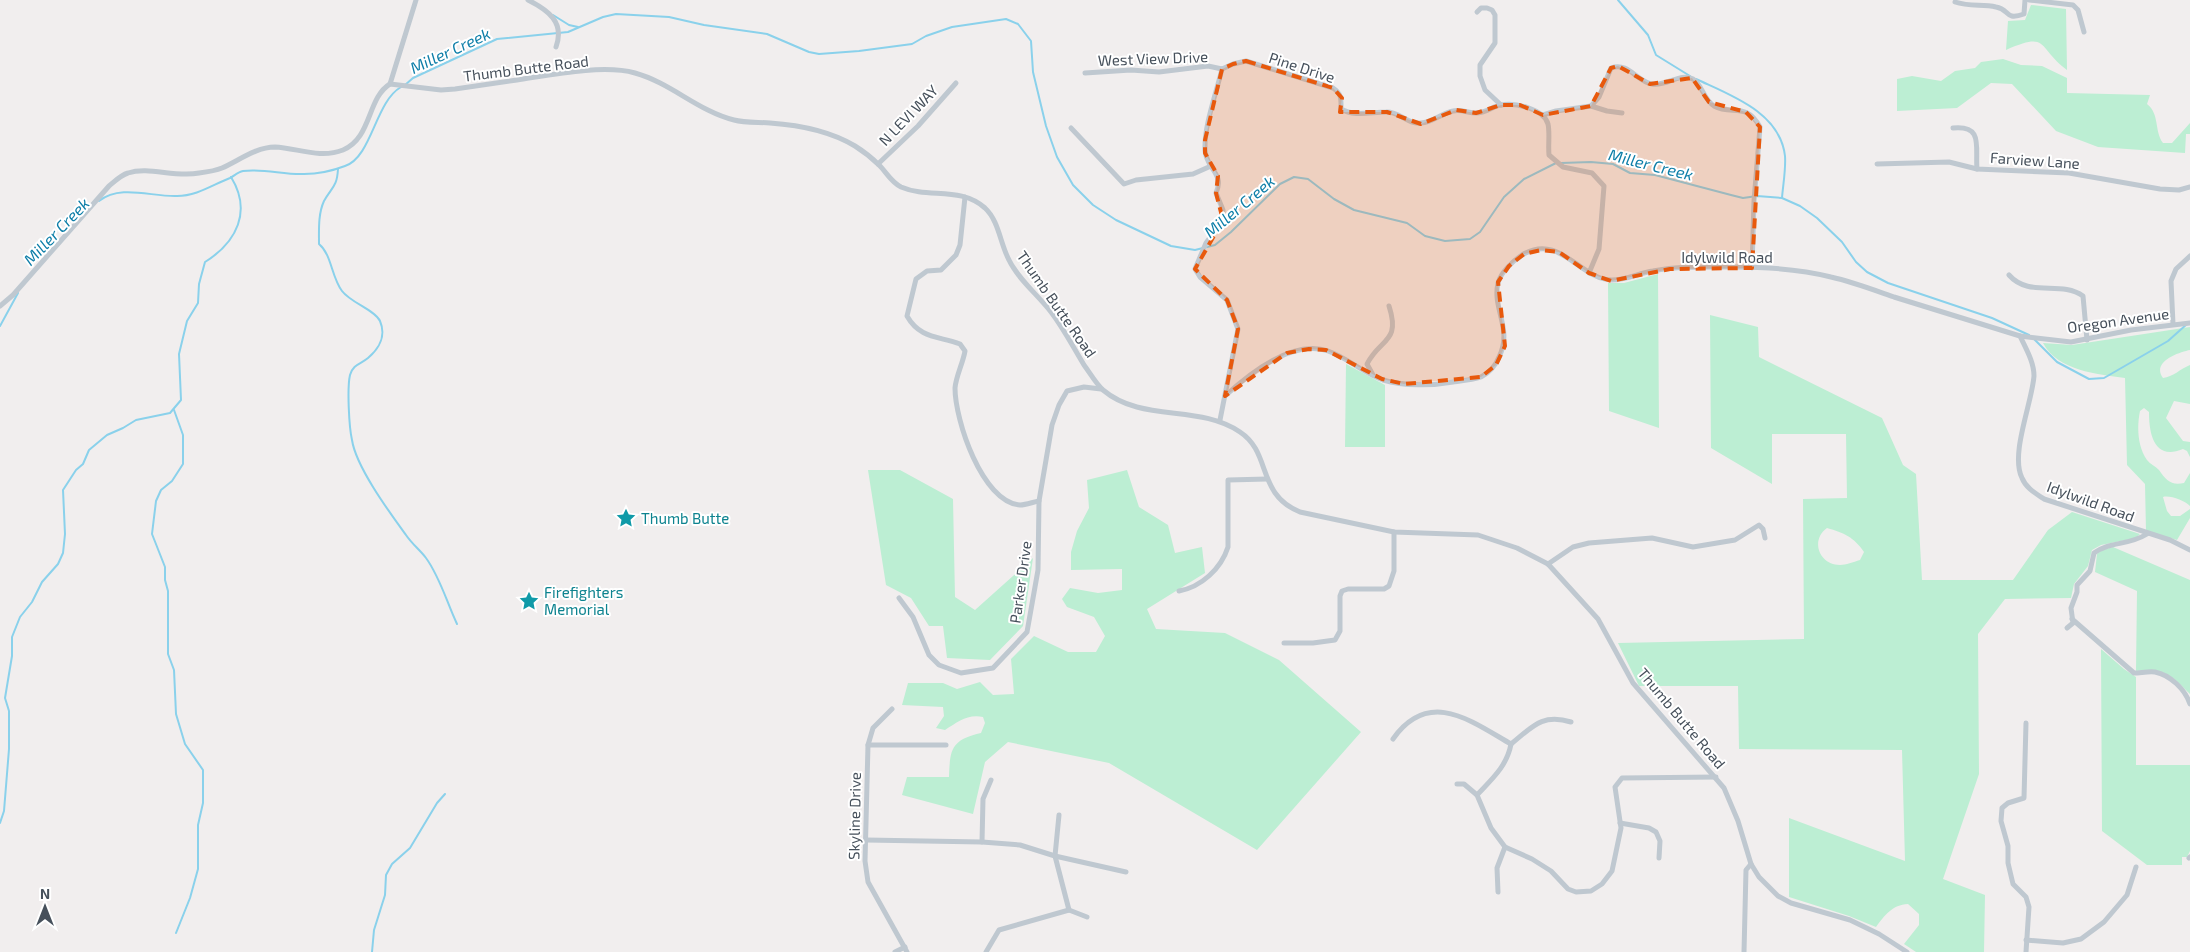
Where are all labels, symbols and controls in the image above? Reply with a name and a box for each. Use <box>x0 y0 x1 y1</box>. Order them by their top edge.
water label: Miller Creek <box>407 23 493 77</box>
street label: West View Drive <box>1098 47 1208 69</box>
street label: Pine Drive <box>1267 48 1337 86</box>
street label: Thumb Butte Road <box>462 51 590 85</box>
street label: N LEVI WAY <box>875 81 942 149</box>
water label: Miller Creek <box>1607 144 1695 184</box>
street label: Farview Lane <box>1990 148 2080 172</box>
water label: Miller Creek <box>1200 171 1278 241</box>
water label: Miller Creek <box>19 193 93 269</box>
street label: Thumb Butte Road <box>1013 247 1101 361</box>
street label: Idylwild Road <box>1681 248 1773 266</box>
street label: Oregon Avenue <box>2066 304 2170 336</box>
street label: Idylwild Road <box>2045 477 2137 525</box>
place icon: Thumb Butte <box>615 507 637 529</box>
place label: Thumb Butte <box>641 509 729 527</box>
street label: Parker Drive <box>1005 540 1035 624</box>
place label: Firefighters Memorial <box>544 583 623 618</box>
place icon: Firefighters Memorial <box>518 590 540 612</box>
street label: Thumb Butte Road <box>1635 664 1729 772</box>
street label: Skyline Drive <box>844 772 864 860</box>
north arrow <box>20 882 70 932</box>
text: N <box>40 885 50 902</box>

